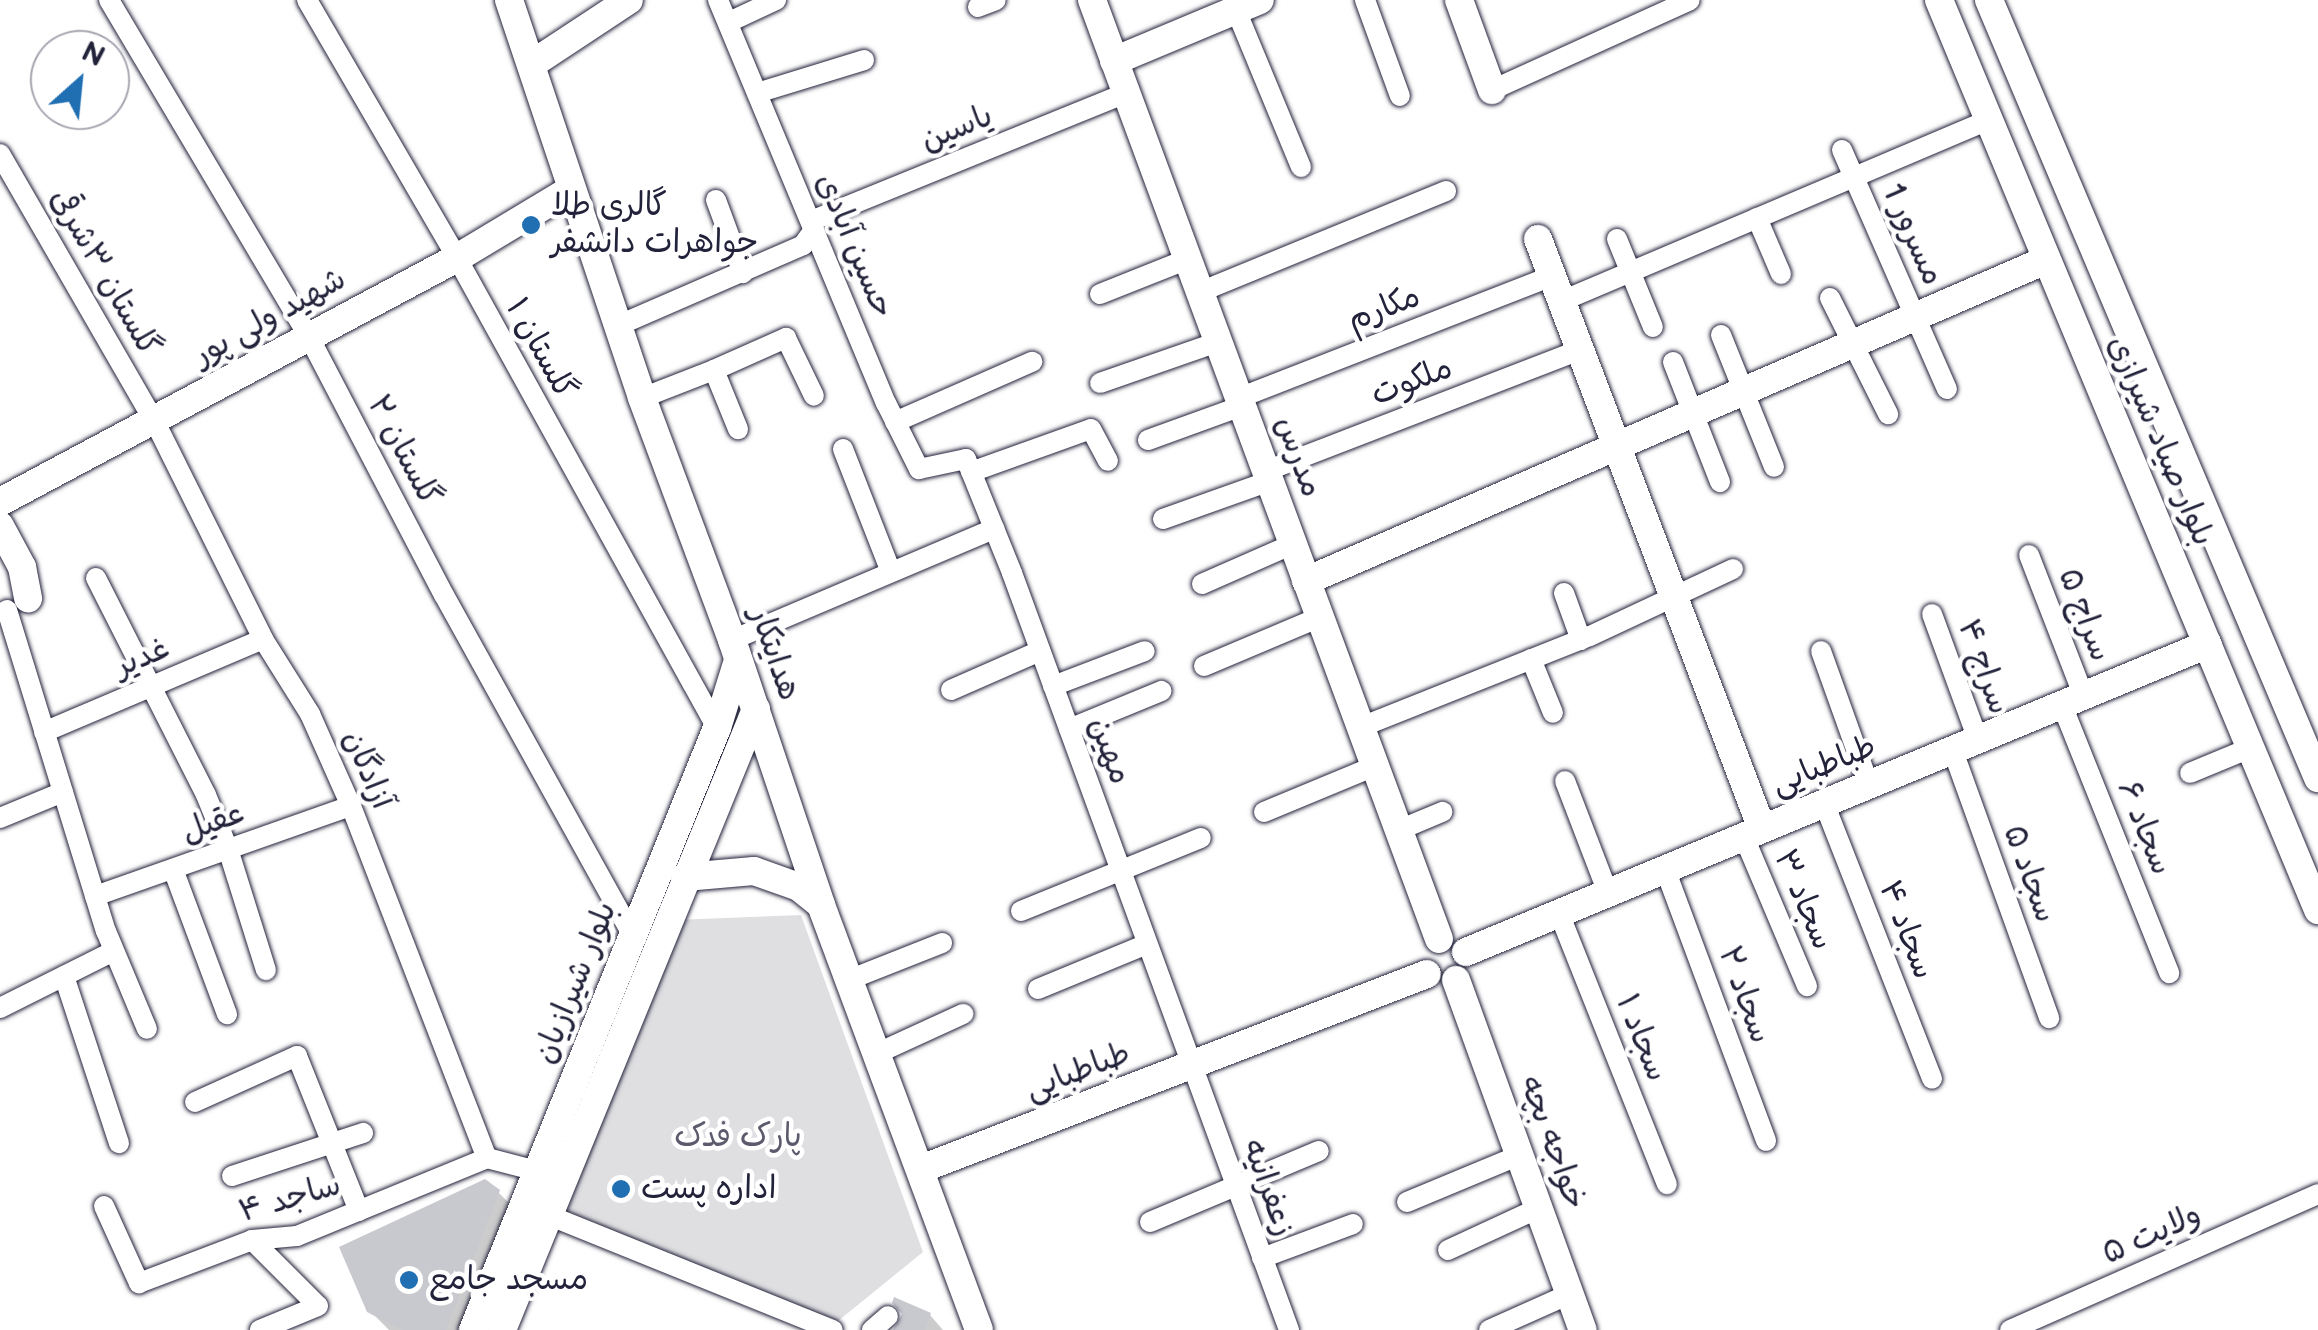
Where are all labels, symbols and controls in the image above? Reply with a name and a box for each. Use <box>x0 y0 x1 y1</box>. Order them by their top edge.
north arrow <box>30 30 130 130</box>
text: N <box>76 35 110 74</box>
street label: یاسین <box>916 97 998 161</box>
street label: حسین آبادی <box>806 168 902 324</box>
street label: مسرور 1 <box>1873 179 1951 291</box>
street label: گلستان ۳شرقی <box>41 182 167 364</box>
place label: گالری طلا جواهرات دانشفر <box>551 188 758 263</box>
marker: گالری طلا جواهرات دانشفر <box>520 214 542 236</box>
street label: شهید ولی پور <box>187 260 353 376</box>
street label: مکارم <box>1342 278 1426 340</box>
street label: گلستان ۱ <box>497 292 583 406</box>
street label: بلوار صیاد شیرازی <box>2098 330 2222 552</box>
street label: ملکوت <box>1366 349 1458 415</box>
street label: گلستان ۲ <box>358 389 448 513</box>
street label: مدرس <box>1266 411 1330 503</box>
street label: سراج ۵ <box>2049 563 2119 667</box>
street label: هدایتکار <box>740 602 808 706</box>
street label: سراج ۴ <box>1948 614 2018 720</box>
street label: غدیر <box>109 629 175 687</box>
street label: مهین <box>1079 712 1139 790</box>
street label: آزادگان <box>333 725 401 815</box>
street label: طباطبایی <box>1766 728 1882 804</box>
street label: سجاد ۶ <box>2108 775 2180 881</box>
street label: عقیل <box>176 794 250 852</box>
street label: سجاد ۵ <box>1994 820 2064 928</box>
street label: سجاد ۳ <box>1765 844 1841 956</box>
street label: سجاد ۴ <box>1870 875 1942 985</box>
street label: بلوار شیرازیان <box>526 897 626 1069</box>
street label: سجاد ۲ <box>1709 941 1779 1049</box>
street label: سجاد ۱ <box>1606 989 1676 1087</box>
street label: طباطبایی <box>1020 1034 1136 1110</box>
street label: خواجه بچه <box>1510 1071 1594 1215</box>
park label: پارک فدک <box>674 1118 802 1156</box>
street label: زعفرانیه <box>1233 1135 1303 1241</box>
street label: ساجد ۴ <box>235 1166 345 1232</box>
place label: اداره پست <box>641 1170 776 1208</box>
marker: اداره پست <box>610 1178 632 1200</box>
street label: ولایت ۵ <box>2097 1196 2207 1274</box>
place label: مسجد جامع <box>429 1261 588 1299</box>
marker: مسجد جامع <box>398 1269 420 1291</box>

